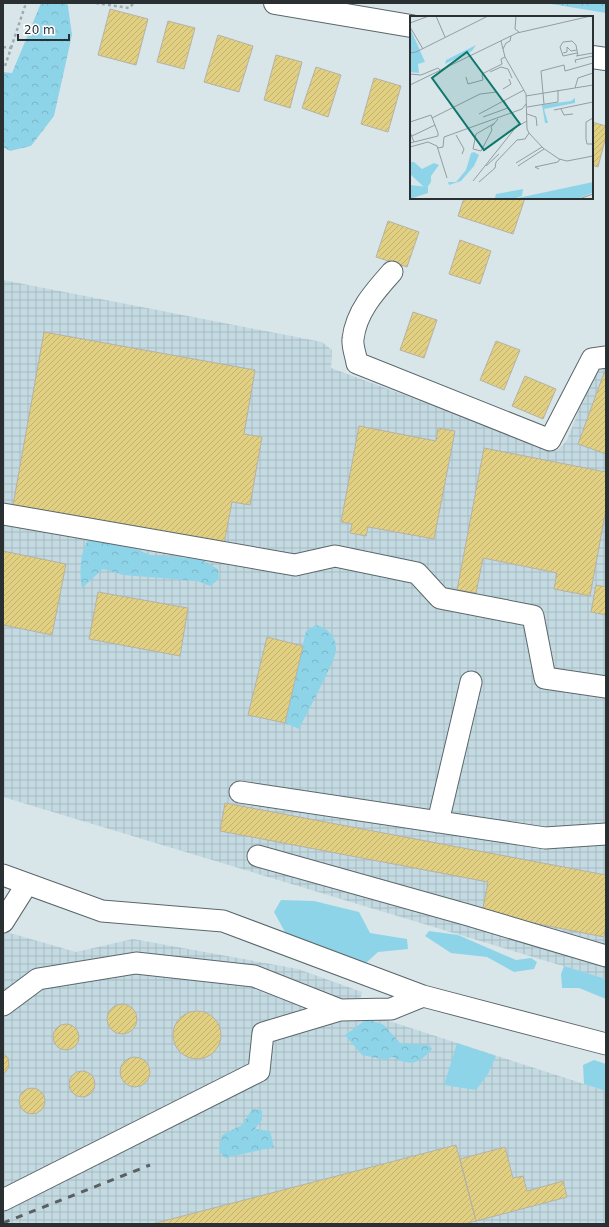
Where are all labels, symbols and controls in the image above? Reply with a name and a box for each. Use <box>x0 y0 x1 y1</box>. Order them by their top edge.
scale bar <box>18 16 69 42</box>
inset map <box>410 16 593 199</box>
text: 20 m <box>24 23 55 37</box>

